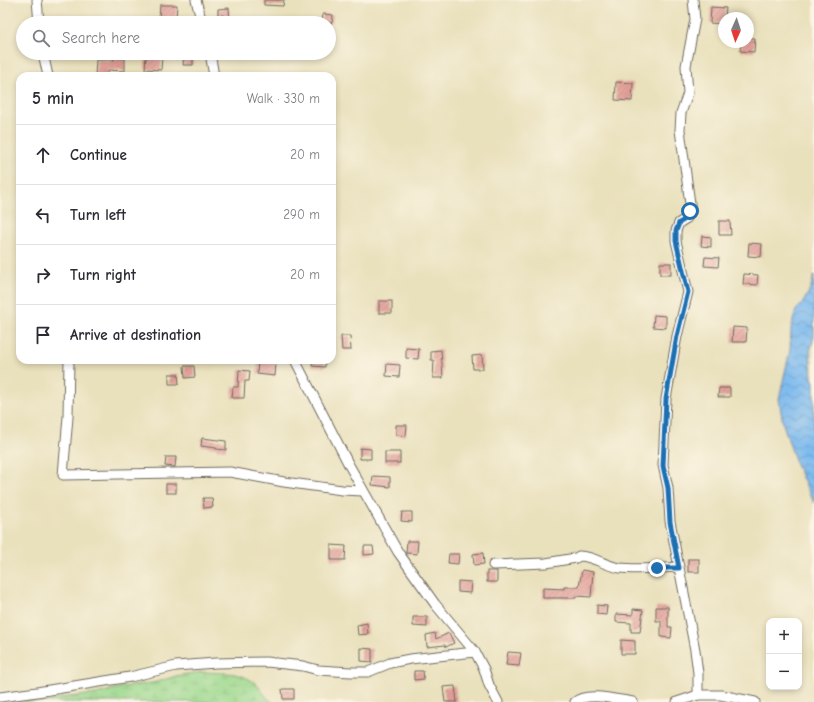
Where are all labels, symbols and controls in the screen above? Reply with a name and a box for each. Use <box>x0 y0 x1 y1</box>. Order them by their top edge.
north arrow <box>718 12 754 48</box>
search box <box>16 16 336 60</box>
icon: search <box>30 27 52 49</box>
text: Search here <box>62 29 140 47</box>
text: 5 min <box>32 89 74 108</box>
text: Walk · 330 m <box>247 91 320 106</box>
icon: ahead <box>32 144 54 166</box>
text: Continue <box>70 146 127 164</box>
text: 20 m <box>290 147 320 162</box>
route start <box>681 202 699 220</box>
icon: left <box>32 204 54 226</box>
text: Turn left <box>70 206 126 224</box>
text: 290 m <box>283 207 320 222</box>
icon: right <box>32 264 54 286</box>
text: Turn right <box>70 266 136 284</box>
text: 20 m <box>290 267 320 282</box>
icon: arrive <box>32 324 54 346</box>
text: Arrive at destination <box>70 326 201 344</box>
route end <box>648 559 666 577</box>
map controls <box>766 618 802 690</box>
button: + <box>766 618 802 654</box>
button: − <box>766 654 802 690</box>

